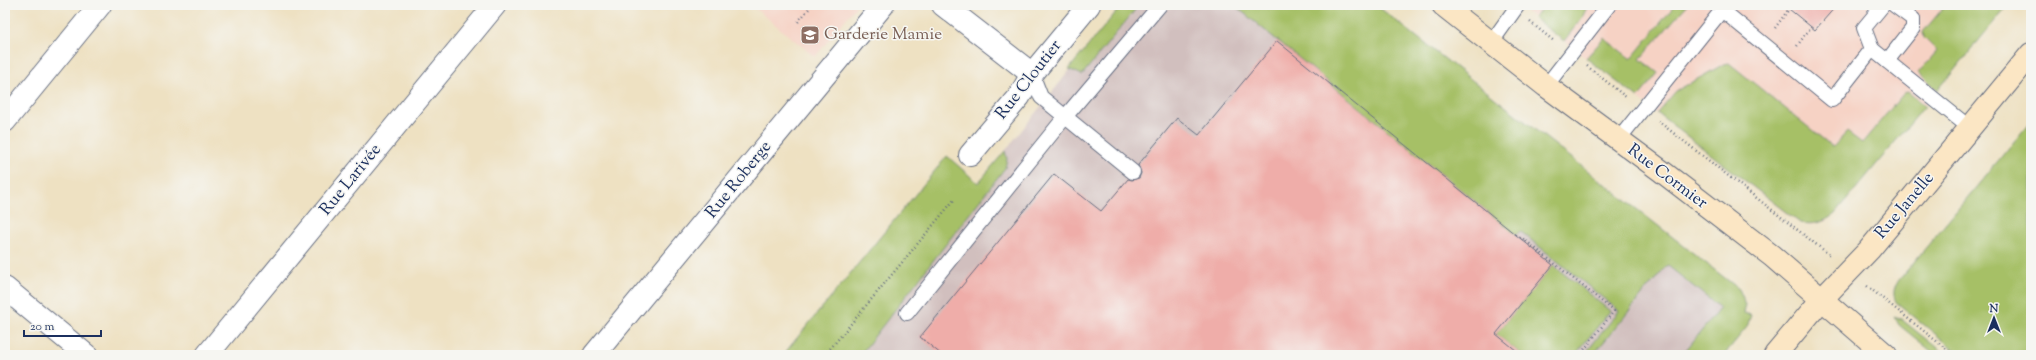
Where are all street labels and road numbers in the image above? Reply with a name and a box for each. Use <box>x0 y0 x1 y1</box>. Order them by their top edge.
street label: Rue Cloutier <box>990 35 1068 125</box>
street label: Rue Roberge <box>700 136 778 224</box>
street label: Rue Larivée <box>315 139 388 221</box>
street label: Rue Cormier <box>1622 139 1713 216</box>
street label: Rue Janelle <box>1870 167 1940 245</box>

